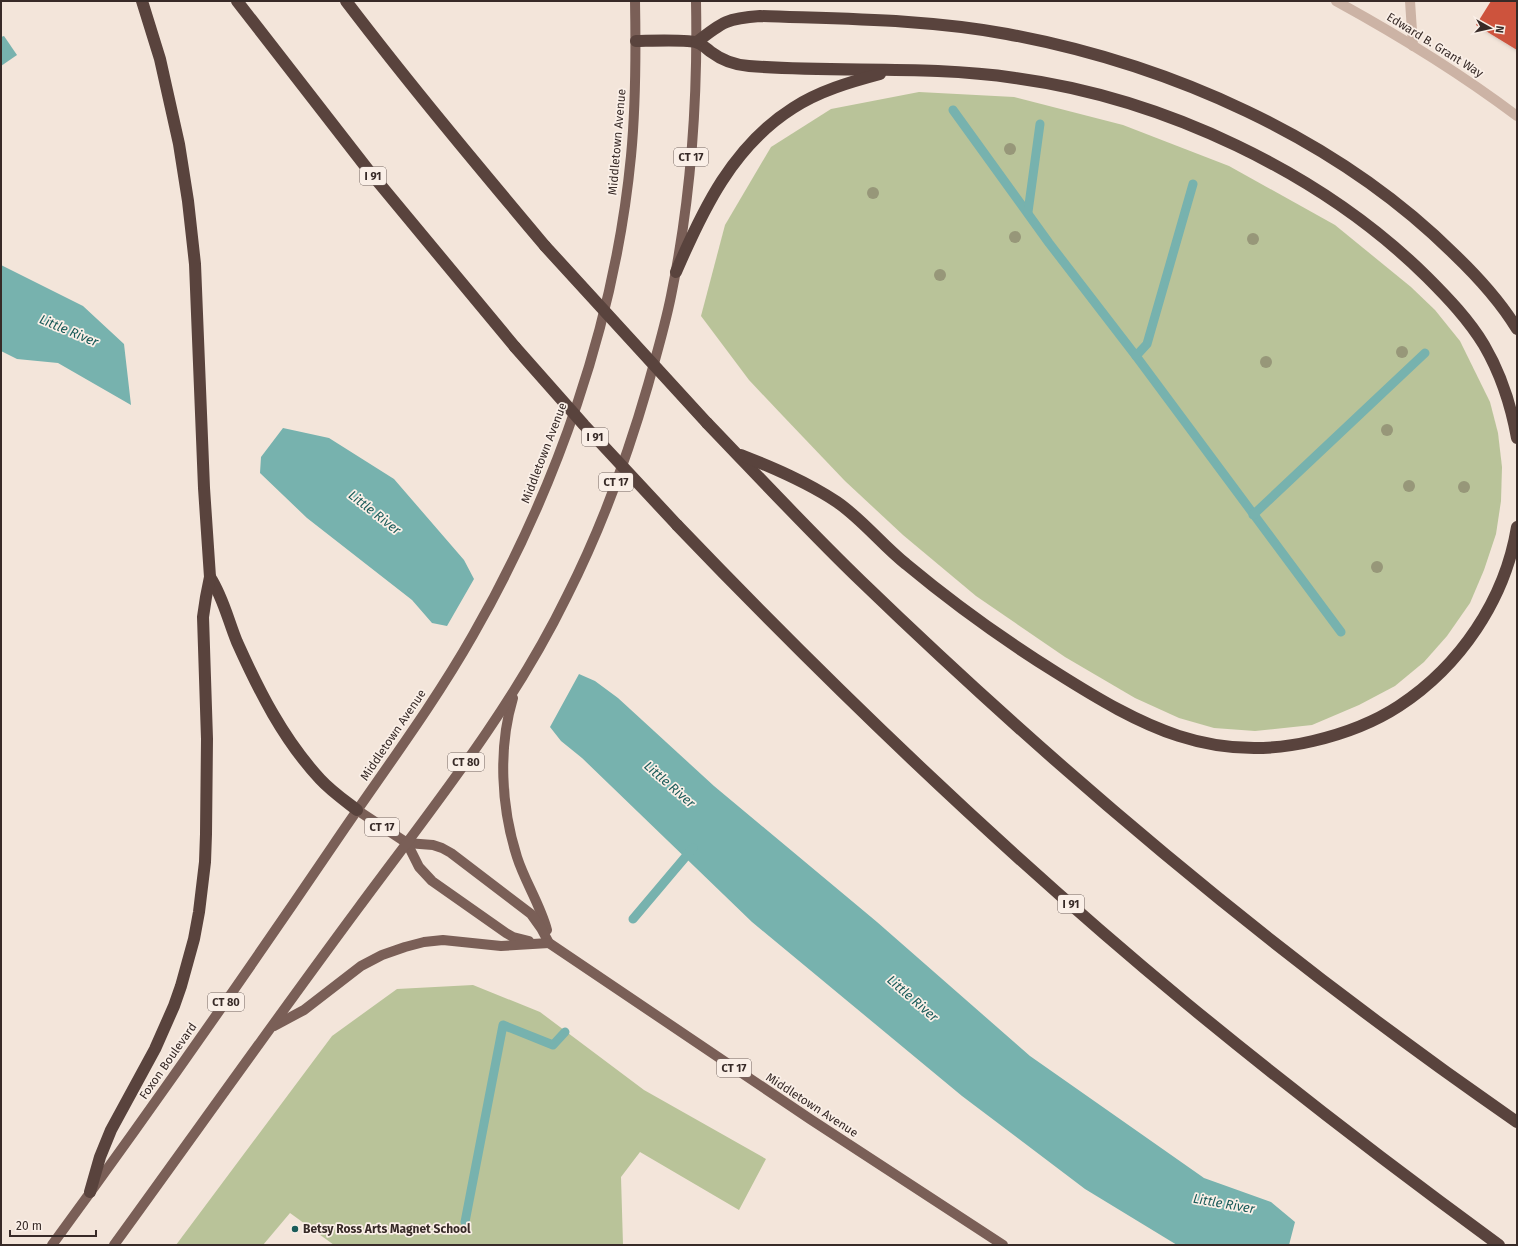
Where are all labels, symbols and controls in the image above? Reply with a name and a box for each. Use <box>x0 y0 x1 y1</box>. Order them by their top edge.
north arrow <box>1470 8 1510 48</box>
street label: Edward B. Grant Way <box>1384 10 1486 80</box>
text: N <box>1492 25 1506 34</box>
street label: Middletown Avenue <box>605 88 629 196</box>
road number: CT 17 <box>674 148 708 166</box>
road number: I 91 <box>360 167 386 185</box>
water label: Little River <box>37 311 101 350</box>
street label: Middletown Avenue <box>518 401 570 505</box>
road number: I 91 <box>582 428 608 446</box>
road number: CT 17 <box>599 473 633 491</box>
water label: Little River <box>346 487 405 538</box>
street label: Middletown Avenue <box>357 687 429 783</box>
road number: CT 80 <box>448 753 484 771</box>
water label: Little River <box>641 758 699 811</box>
road number: CT 17 <box>365 818 399 836</box>
road number: I 91 <box>1058 895 1084 913</box>
water label: Little River <box>884 972 942 1025</box>
road number: CT 80 <box>208 993 244 1011</box>
street label: Foxon Boulevard <box>136 1020 200 1102</box>
road number: CT 17 <box>717 1059 751 1077</box>
street label: Middletown Avenue <box>763 1070 861 1140</box>
water label: Little River <box>1192 1191 1257 1216</box>
scale bar <box>10 1212 96 1238</box>
text: 20 m <box>16 1219 42 1233</box>
place label: Betsy Ross Arts Magnet School <box>303 1222 471 1236</box>
marker: Betsy Ross Arts Magnet School <box>290 1224 300 1234</box>

